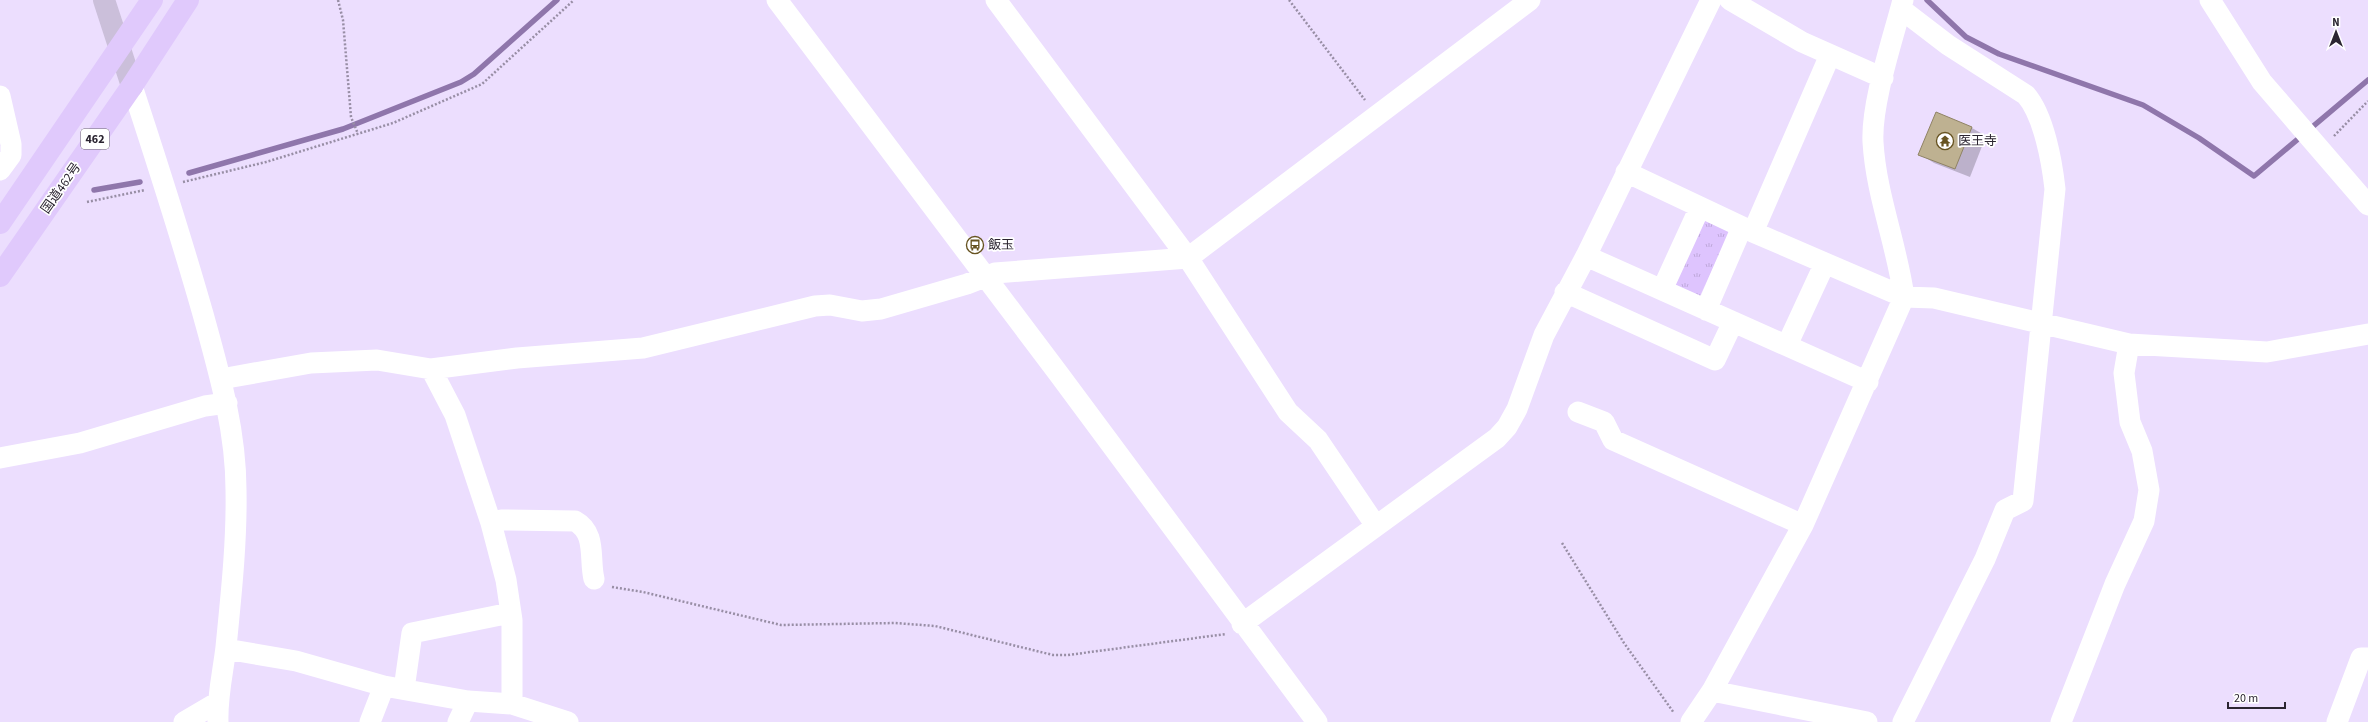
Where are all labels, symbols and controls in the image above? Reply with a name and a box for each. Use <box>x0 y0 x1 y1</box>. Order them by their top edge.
north arrow <box>2316 12 2356 52</box>
text: N <box>2332 15 2340 30</box>
road number: 462 <box>81 129 109 149</box>
temple icon: 医王寺 <box>1935 131 1955 151</box>
place label: 医王寺 <box>1958 132 1997 150</box>
street label: 国道462号 <box>37 159 85 217</box>
bus stop icon: 飯玉 <box>965 235 985 255</box>
place label: 飯玉 <box>988 236 1014 254</box>
scale bar <box>2228 684 2285 710</box>
text: 20 m <box>2234 690 2258 707</box>

